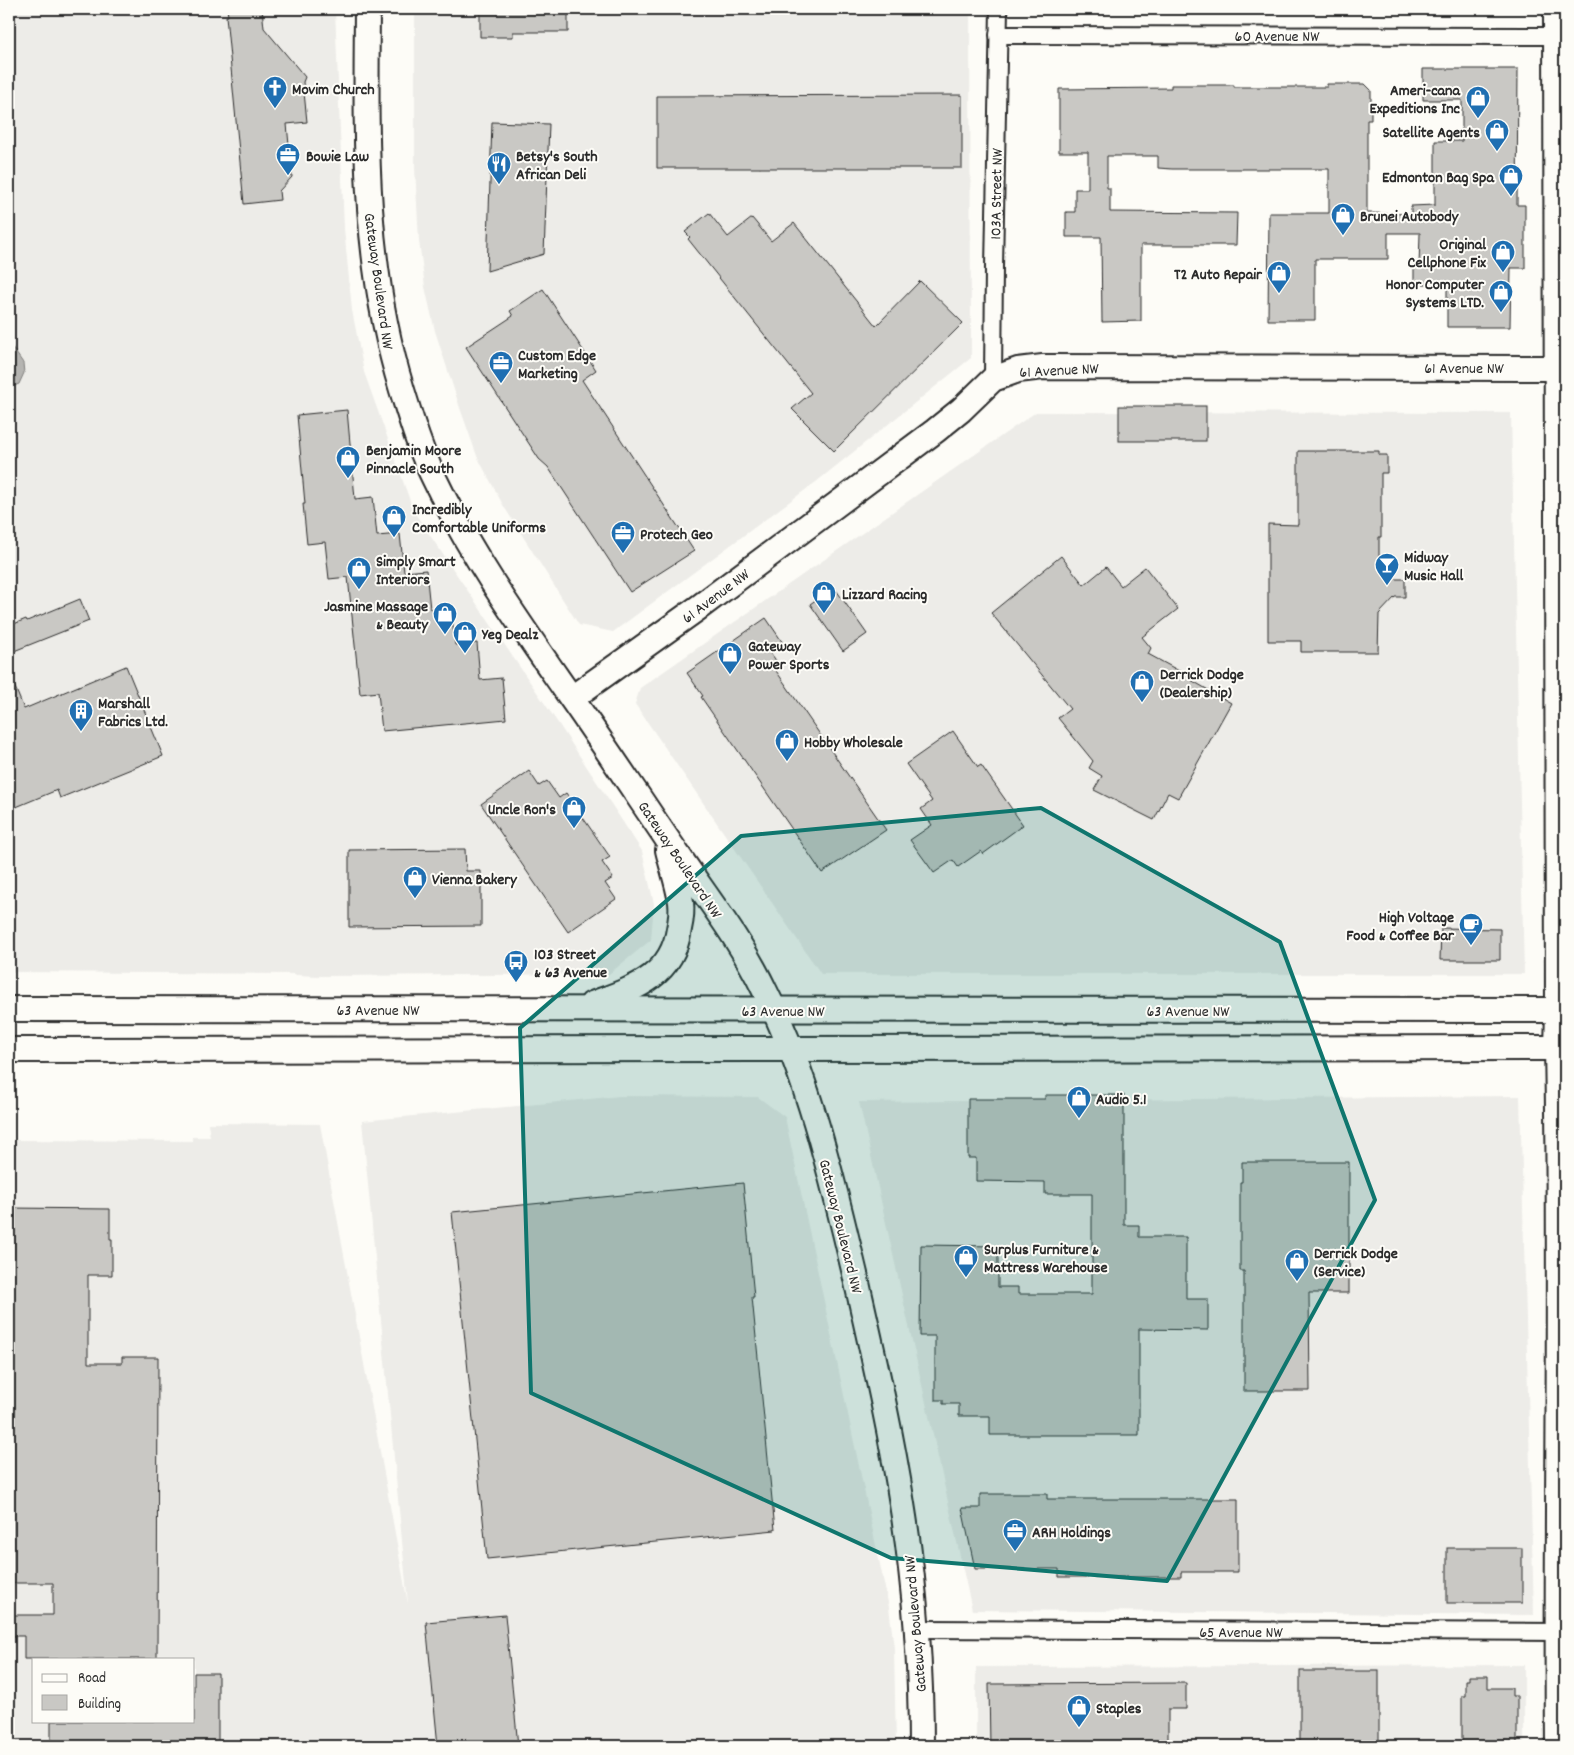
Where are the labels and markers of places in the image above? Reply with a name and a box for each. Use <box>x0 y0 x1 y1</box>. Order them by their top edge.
church icon: Movim Church <box>262 75 288 109</box>
place label: Movim Church <box>292 79 375 102</box>
place label: Ameri-cana Expeditions Inc <box>1369 80 1461 121</box>
shop icon: Ameri-cana Expeditions Inc <box>1465 85 1491 119</box>
shop icon: Satellite Agents <box>1484 118 1510 152</box>
place label: Satellite Agents <box>1383 122 1480 145</box>
office icon: Bowie Law <box>275 142 301 176</box>
place label: Bowie Law <box>306 146 369 169</box>
place label: Betsy's South African Deli <box>516 146 598 187</box>
restaurant icon: Betsy's South African Deli <box>486 151 512 185</box>
shop icon: Edmonton Bag Spa <box>1498 163 1524 197</box>
place label: Edmonton Bag Spa <box>1382 167 1495 190</box>
shop icon: Brunei Autobody <box>1330 202 1356 236</box>
place label: Brunei Autobody <box>1360 206 1460 229</box>
place label: Original Cellphone Fix <box>1408 234 1486 275</box>
shop icon: Original Cellphone Fix <box>1490 239 1516 273</box>
shop icon: T2 Auto Repair <box>1266 260 1292 294</box>
place label: T2 Auto Repair <box>1174 264 1263 287</box>
place label: Honor Computer Systems LTD. <box>1385 274 1485 315</box>
shop icon: Honor Computer Systems LTD. <box>1488 279 1514 313</box>
place label: Custom Edge Marketing <box>518 345 596 386</box>
office icon: Custom Edge Marketing <box>488 350 514 384</box>
place label: Benjamin Moore Pinnacle South <box>366 440 461 481</box>
shop icon: Benjamin Moore Pinnacle South <box>335 445 361 479</box>
place label: Incredibly Comfortable Uniforms <box>412 499 546 540</box>
shop icon: Incredibly Comfortable Uniforms <box>381 504 407 538</box>
office icon: Protech Geo <box>610 520 636 554</box>
place label: Protech Geo <box>640 524 713 547</box>
place label: Midway Music Hall <box>1404 547 1464 588</box>
place label: Simply Smart Interiors <box>376 551 456 592</box>
bar icon: Midway Music Hall <box>1374 552 1400 586</box>
shop icon: Simply Smart Interiors <box>346 556 372 590</box>
shop icon: Lizzard Racing <box>811 580 837 614</box>
place label: Lizzard Racing <box>842 584 927 607</box>
place label: Jasmine Massage & Beauty <box>324 596 430 637</box>
shop icon: Jasmine Massage & Beauty <box>432 601 458 635</box>
shop icon: Yeg Dealz <box>452 620 478 654</box>
place label: Yeg Dealz <box>481 624 539 647</box>
place label: Gateway Power Sports <box>748 636 830 677</box>
shop icon: Gateway Power Sports <box>717 641 743 675</box>
place label: Derrick Dodge (Dealership) <box>1160 664 1244 705</box>
shop icon: Derrick Dodge (Dealership) <box>1129 669 1155 703</box>
place label: Marshall Fabrics Ltd. <box>98 693 168 734</box>
building icon: Marshall Fabrics Ltd. <box>68 698 94 732</box>
shop icon: Hobby Wholesale <box>774 728 800 762</box>
place label: Hobby Wholesale <box>804 732 903 755</box>
shop icon: Uncle Ron's <box>561 795 587 829</box>
place label: Uncle Ron's <box>488 799 556 822</box>
shop icon: Vienna Bakery <box>402 865 428 899</box>
place label: Vienna Bakery <box>432 869 518 892</box>
place label: High Voltage Food & Coffee Bar <box>1346 907 1455 948</box>
cafe icon: High Voltage Food & Coffee Bar <box>1458 912 1484 946</box>
place label: 103 Street & 63 Avenue <box>534 944 607 985</box>
bus stop icon: 103 Street & 63 Avenue <box>503 949 529 983</box>
shop icon: Audio 5.1 <box>1066 1085 1092 1119</box>
place label: Audio 5.1 <box>1096 1089 1146 1112</box>
place label: Surplus Furniture & Mattress Warehouse <box>984 1239 1108 1280</box>
place label: Derrick Dodge (Service) <box>1314 1243 1398 1284</box>
shop icon: Surplus Furniture & Mattress Warehouse <box>953 1244 979 1278</box>
shop icon: Derrick Dodge (Service) <box>1284 1248 1310 1282</box>
office icon: ARH Holdings <box>1002 1518 1028 1552</box>
place label: ARH Holdings <box>1032 1522 1111 1545</box>
shop icon: Staples <box>1066 1694 1092 1728</box>
place label: Staples <box>1096 1698 1142 1721</box>

